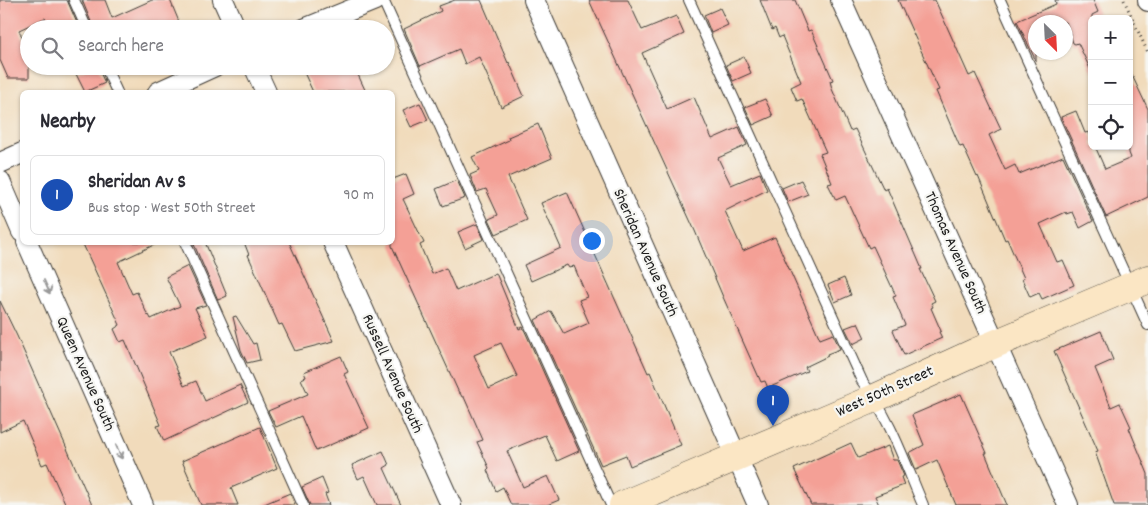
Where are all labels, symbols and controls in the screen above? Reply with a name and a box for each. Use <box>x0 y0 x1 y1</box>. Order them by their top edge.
north arrow <box>1028 15 1073 60</box>
map controls <box>1088 15 1133 150</box>
button: + <box>1088 15 1133 60</box>
search box <box>20 20 395 75</box>
icon: search <box>38 34 66 62</box>
text: Search here <box>78 34 164 61</box>
button: − <box>1088 60 1133 105</box>
button: locate <box>1088 105 1133 150</box>
text: Nearby <box>40 108 95 138</box>
text: Sheridan Av S <box>88 170 186 197</box>
text: 1 <box>55 184 59 207</box>
text: 90 m <box>343 184 374 207</box>
street label: Sheridan Avenue South <box>606 185 684 321</box>
street label: Thomas Avenue South <box>918 188 992 318</box>
text: Bus stop · West 50th Street <box>88 197 255 220</box>
your location <box>579 228 605 254</box>
one-way arrow <box>42 279 52 294</box>
street label: Russell Avenue South <box>355 311 429 437</box>
street label: Queen Avenue South <box>49 313 121 435</box>
street label: West 50th Street <box>833 360 937 424</box>
pin: 1 <box>757 385 789 426</box>
one-way arrow <box>115 444 125 459</box>

